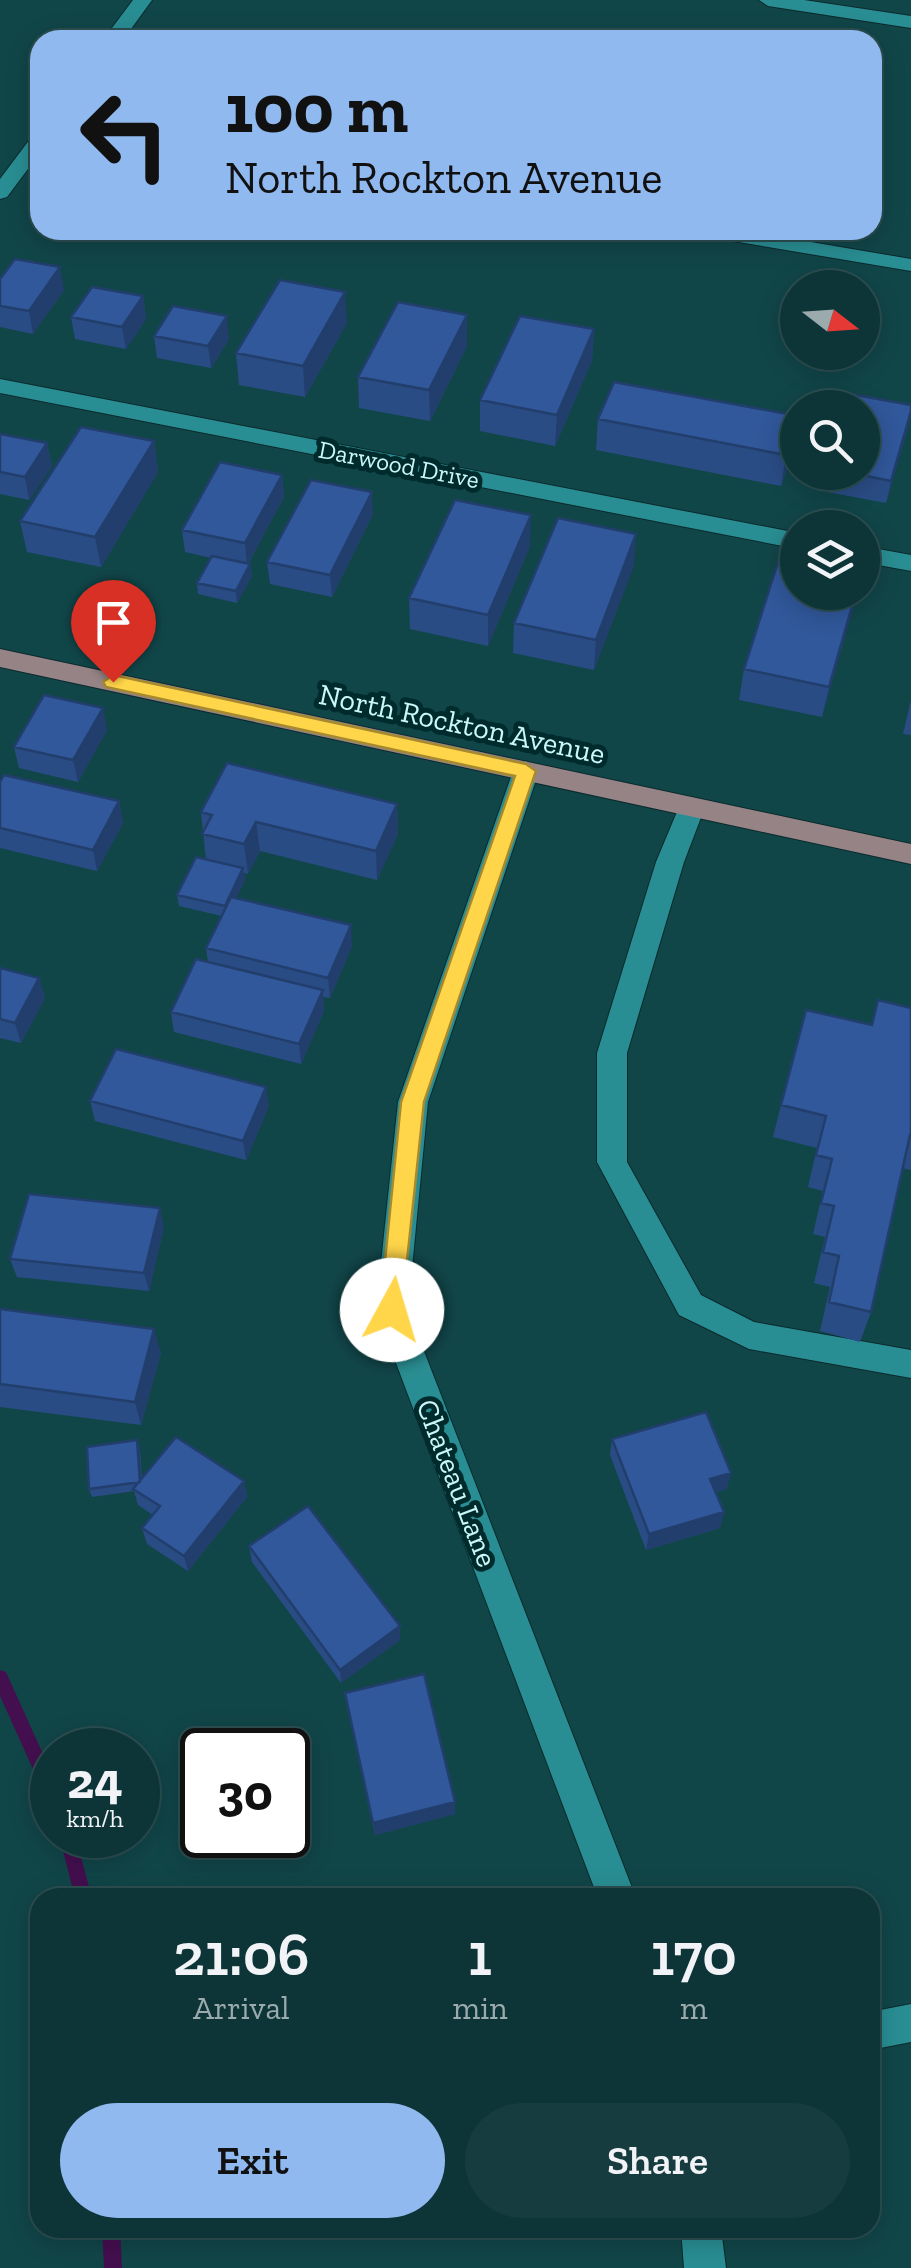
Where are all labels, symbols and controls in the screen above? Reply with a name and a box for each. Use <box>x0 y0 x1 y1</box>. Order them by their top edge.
text: 100 m <box>225 66 408 150</box>
icon: left <box>60 70 190 200</box>
text: North Rockton Avenue <box>225 151 662 205</box>
north arrow <box>780 270 880 370</box>
map controls <box>780 270 880 610</box>
button: search <box>780 390 880 490</box>
street label: Darwood Drive <box>316 434 482 494</box>
button: layers <box>780 510 880 610</box>
pin <box>71 580 156 683</box>
icon: arrive <box>86 595 141 650</box>
street label: North Rockton Avenue <box>316 676 608 772</box>
position arrow <box>340 1258 444 1362</box>
street label: Chateau Lane <box>409 1394 505 1572</box>
speed limit sign: 30 <box>180 1728 310 1858</box>
text: 24 <box>67 1751 123 1811</box>
text: km/h <box>66 1803 124 1833</box>
text: 21:06 <box>173 1918 310 1990</box>
text: 1 <box>468 1918 492 1990</box>
text: 170 <box>651 1918 737 1990</box>
text: Arrival <box>193 1989 289 2027</box>
text: min <box>453 1989 507 2027</box>
text: m <box>680 1989 708 2027</box>
button: Exit <box>60 2103 445 2218</box>
button: Share <box>465 2103 850 2218</box>

